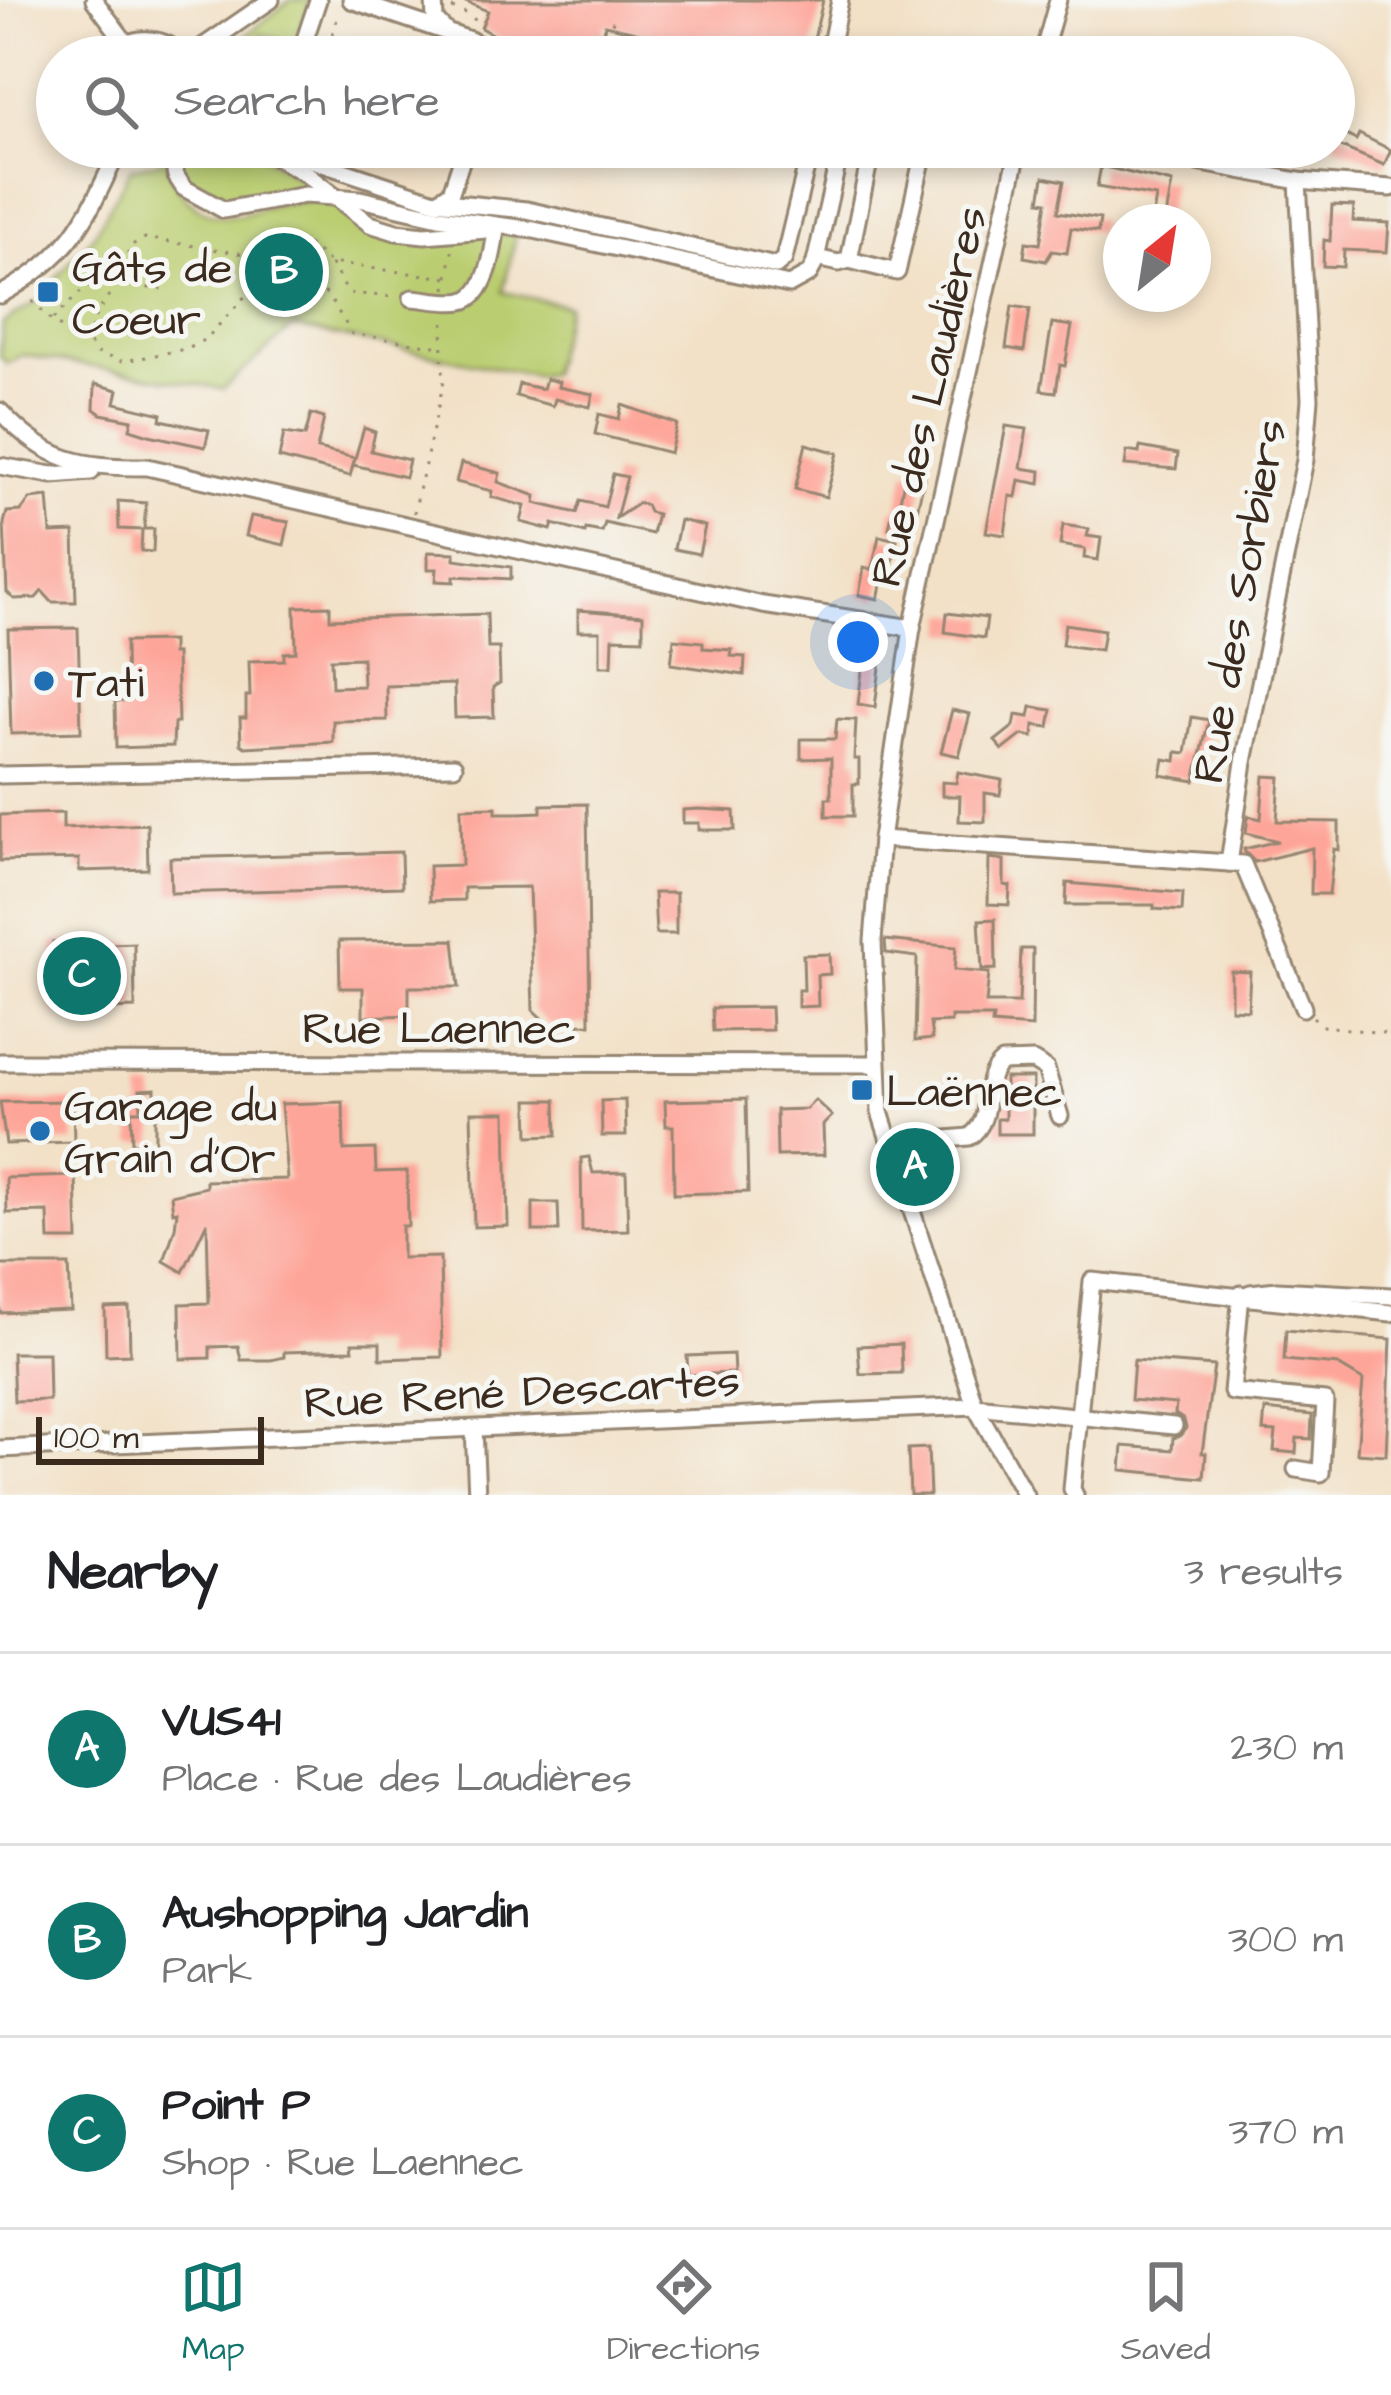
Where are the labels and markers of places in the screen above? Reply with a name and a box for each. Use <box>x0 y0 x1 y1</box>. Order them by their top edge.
pin: B <box>245 227 323 317</box>
place label: Gâts de Coeur <box>72 238 232 352</box>
marker: Gâts de Coeur <box>35 279 61 305</box>
place label: Tati <box>68 653 144 715</box>
marker: Tati <box>31 668 57 694</box>
pin: C <box>43 931 121 1021</box>
place label: Laënnec <box>886 1062 1062 1124</box>
place label: Garage du Grain d'Or <box>64 1077 277 1191</box>
marker: Laënnec <box>849 1077 875 1103</box>
marker: Garage du Grain d'Or <box>27 1118 53 1144</box>
pin: A <box>876 1122 954 1212</box>

